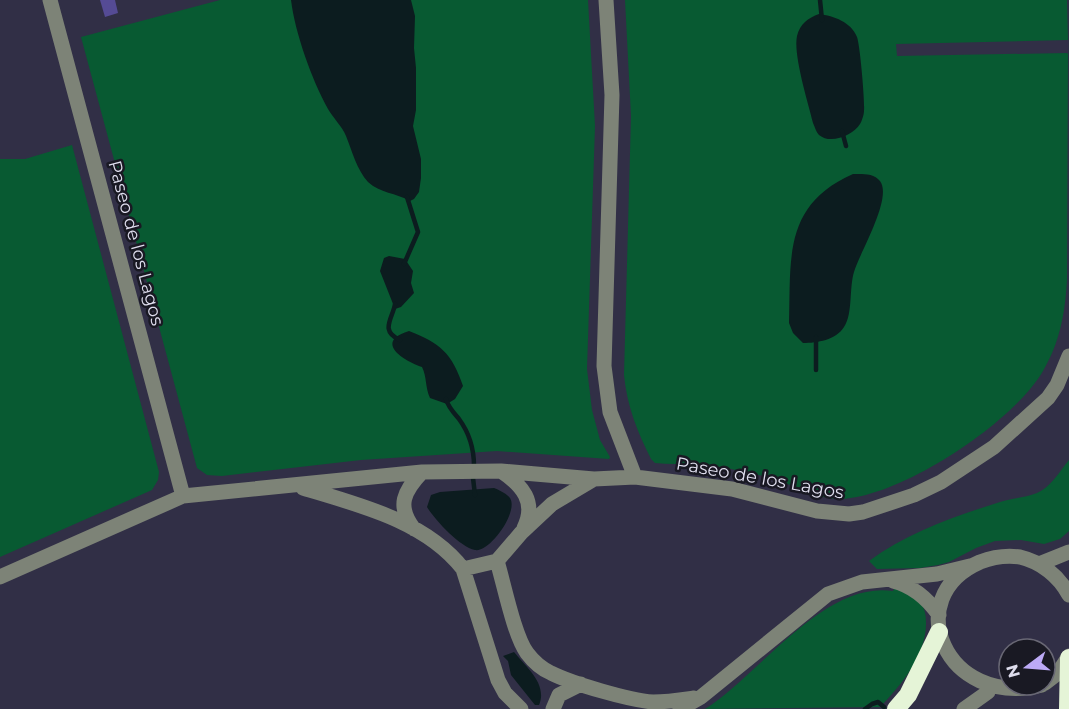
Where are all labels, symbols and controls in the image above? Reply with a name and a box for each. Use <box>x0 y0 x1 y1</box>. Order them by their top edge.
street label: Paseo de los Lagos <box>103 158 169 328</box>
street label: Paseo de los Lagos <box>674 452 846 504</box>
north arrow <box>997 637 1057 697</box>
text: N <box>1002 662 1024 680</box>

